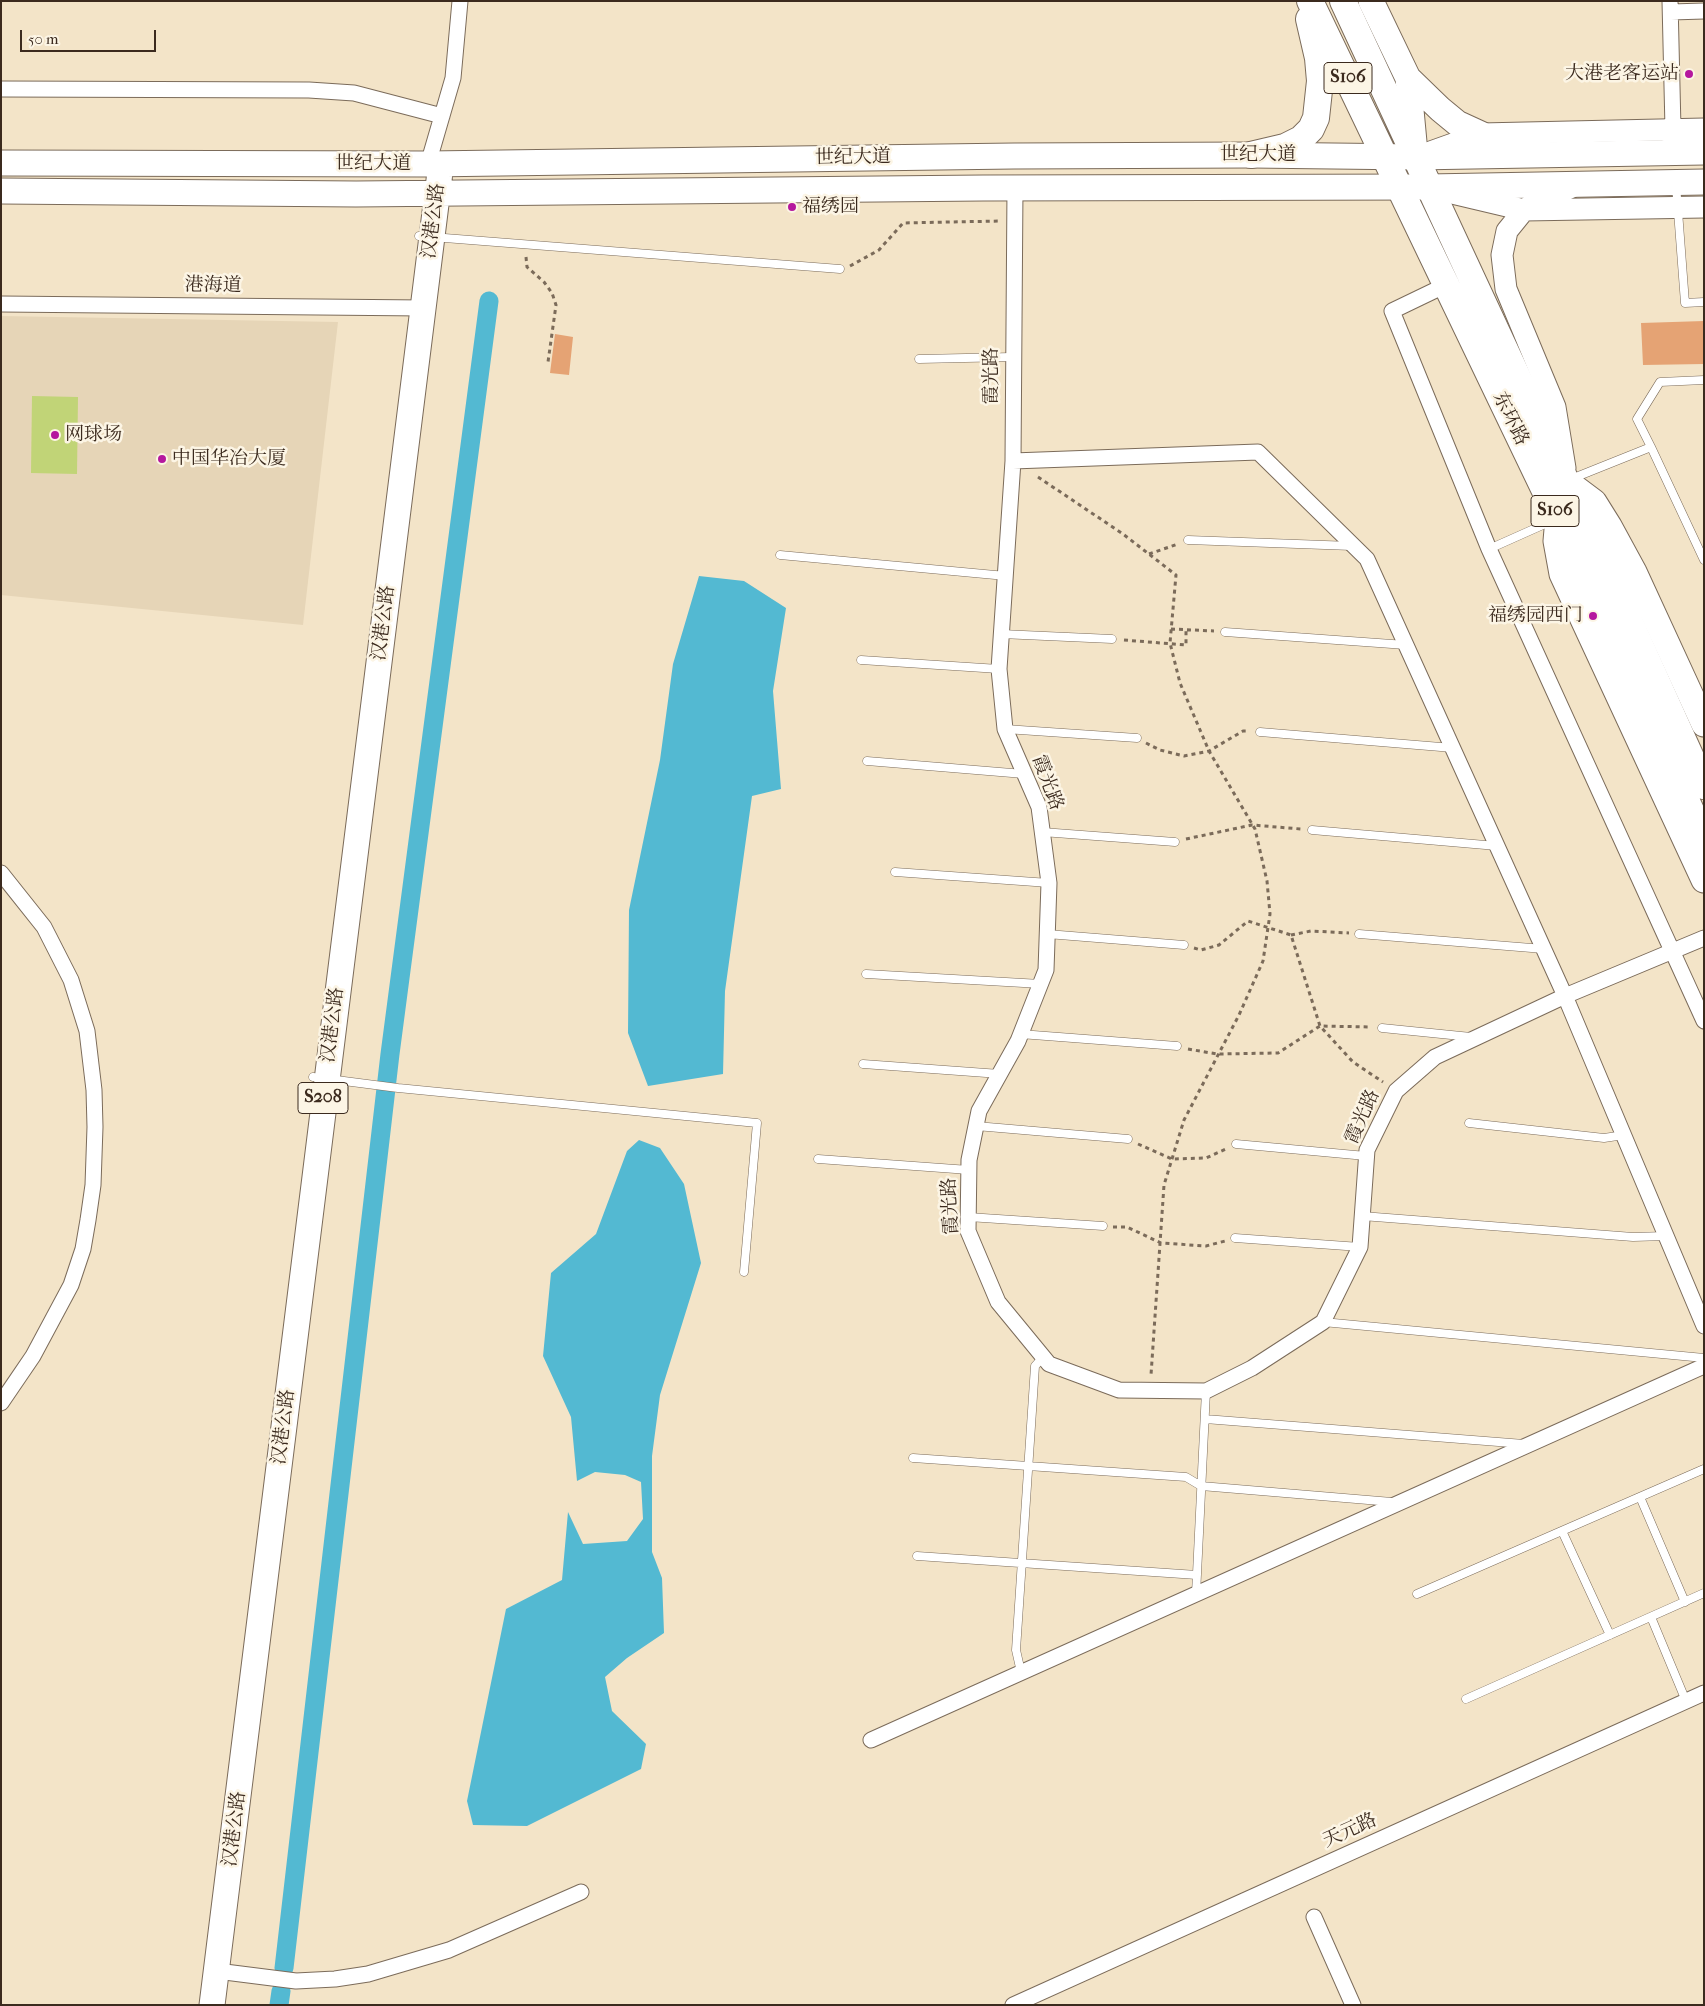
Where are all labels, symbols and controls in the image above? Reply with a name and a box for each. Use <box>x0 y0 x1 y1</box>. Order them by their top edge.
scale bar <box>22 20 159 52</box>
text: 50 m <box>28 30 58 48</box>
road number: S106 <box>1324 62 1372 94</box>
place label: 大港老客运站 <box>1565 63 1679 85</box>
marker: 大港老客运站 <box>1683 68 1695 80</box>
street label: 世纪大道 <box>1220 144 1296 166</box>
street label: 世纪大道 <box>815 146 891 170</box>
street label: 世纪大道 <box>335 153 411 175</box>
street label: 汉港公路 <box>418 182 450 260</box>
place label: 福绣园 <box>802 196 859 218</box>
marker: 福绣园 <box>786 201 798 213</box>
street label: 港海道 <box>184 274 242 298</box>
street label: 霞光路 <box>981 348 1003 404</box>
street label: 东环路 <box>1487 388 1533 450</box>
place label: 网球场 <box>65 424 122 446</box>
marker: 网球场 <box>49 429 61 441</box>
place label: 中国华冶大厦 <box>172 448 286 470</box>
marker: 中国华冶大厦 <box>156 453 168 465</box>
road number: S106 <box>1531 496 1579 526</box>
street label: 汉港公路 <box>368 584 400 662</box>
place label: 福绣园西门 <box>1488 605 1583 627</box>
marker: 福绣园西门 <box>1587 610 1599 622</box>
street label: 霞光路 <box>1027 752 1067 814</box>
street label: 汉港公路 <box>317 986 349 1064</box>
road number: S208 <box>298 1082 348 1114</box>
street label: 霞光路 <box>1341 1086 1385 1148</box>
street label: 霞光路 <box>938 1177 964 1235</box>
street label: 汉港公路 <box>268 1388 300 1466</box>
street label: 汉港公路 <box>219 1790 251 1868</box>
street label: 天元路 <box>1319 1809 1381 1853</box>

